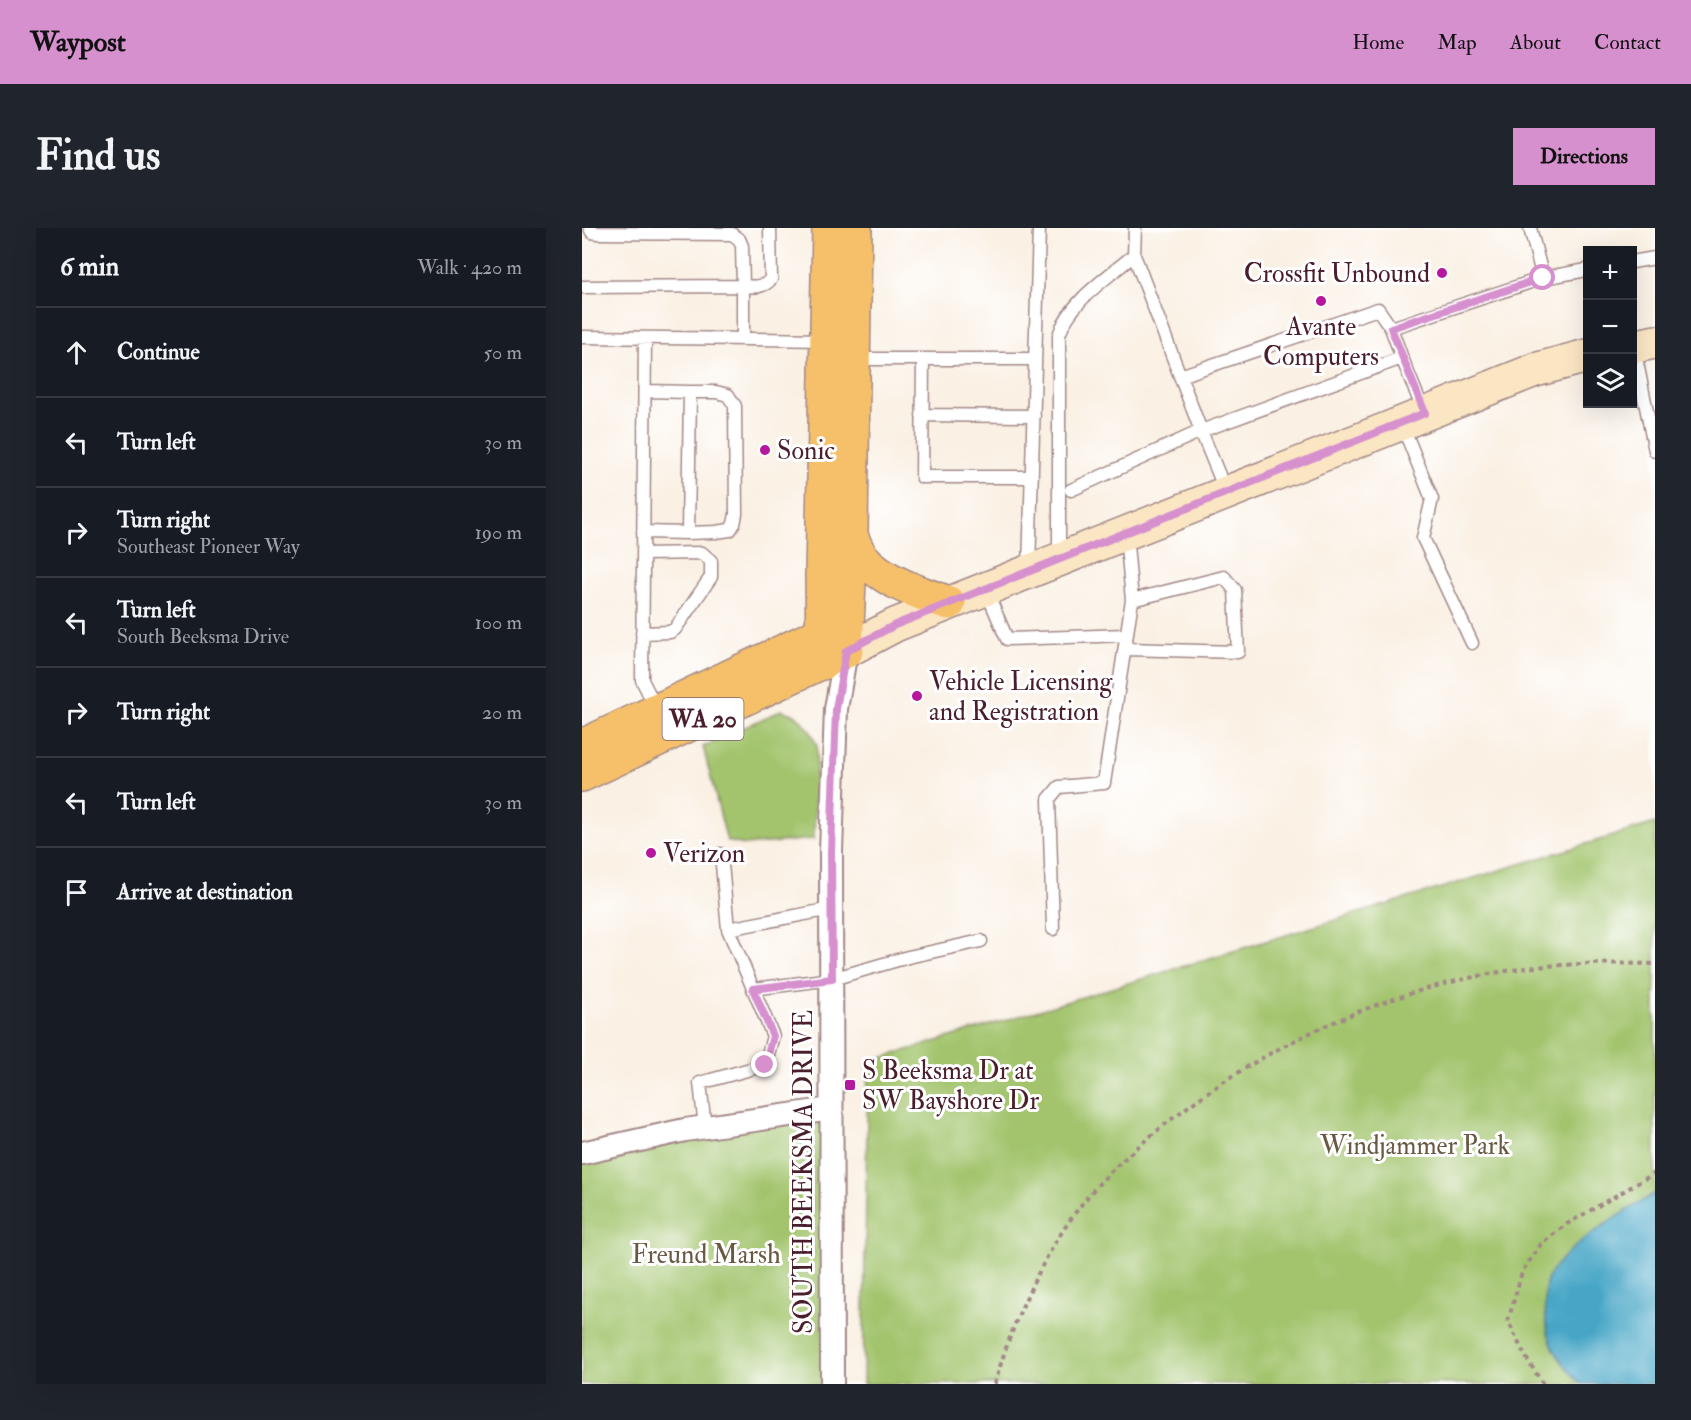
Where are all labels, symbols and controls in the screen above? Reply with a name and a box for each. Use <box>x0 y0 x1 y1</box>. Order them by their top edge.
text: Waypost <box>30 25 126 60</box>
text: Home <box>1352 29 1404 56</box>
text: Map <box>1437 29 1477 56</box>
text: About <box>1510 29 1561 56</box>
text: Contact <box>1594 29 1661 56</box>
button: Directions <box>1513 128 1655 185</box>
text: Find us <box>36 130 160 182</box>
map controls <box>1583 246 1637 408</box>
button: + <box>1583 246 1637 300</box>
text: 6 min <box>60 251 119 283</box>
text: Walk · 420 m <box>417 255 522 280</box>
place label: Crossfit Unbound <box>1244 258 1430 290</box>
route start <box>1529 264 1555 290</box>
marker: Crossfit Unbound <box>1435 266 1449 280</box>
marker: Avante Computers <box>1314 294 1328 308</box>
button: − <box>1583 300 1637 354</box>
place label: Avante Computers <box>1263 311 1379 374</box>
icon: ahead <box>60 336 93 369</box>
text: Continue <box>117 338 200 366</box>
text: 50 m <box>483 340 522 365</box>
button: layers <box>1583 354 1637 408</box>
icon: left <box>60 426 93 459</box>
text: Turn left <box>117 428 196 456</box>
text: 30 m <box>484 430 522 455</box>
place label: Sonic <box>777 435 835 467</box>
marker: Sonic <box>758 443 772 457</box>
text: Turn right <box>117 506 210 534</box>
icon: right <box>60 516 93 549</box>
text: 190 m <box>475 520 522 545</box>
text: Southeast Pioneer Way <box>117 534 300 559</box>
text: Turn left <box>117 596 196 624</box>
icon: left <box>60 606 93 639</box>
text: 100 m <box>475 610 522 635</box>
text: South Beeksma Drive <box>117 624 289 649</box>
place label: Vehicle Licensing and Registration <box>929 666 1114 728</box>
marker: Vehicle Licensing and Registration <box>910 689 924 703</box>
icon: right <box>60 696 93 729</box>
text: Turn right <box>117 698 210 726</box>
road number: WA 20 <box>662 698 744 740</box>
text: 20 m <box>482 700 522 725</box>
icon: left <box>60 786 93 819</box>
text: Turn left <box>117 788 196 816</box>
text: 30 m <box>484 790 522 815</box>
place label: Verizon <box>663 838 745 870</box>
marker: Verizon <box>644 846 658 860</box>
icon: arrive <box>60 876 93 909</box>
text: Arrive at destination <box>117 878 293 906</box>
street label: SOUTH BEEKSMA DRIVE <box>788 1010 820 1334</box>
route end <box>751 1051 777 1077</box>
place label: S Beeksma Dr at SW Bayshore Dr <box>862 1055 1039 1117</box>
marker: S Beeksma Dr at SW Bayshore Dr <box>843 1078 857 1092</box>
park label: Windjammer Park <box>1319 1130 1510 1162</box>
park label: Freund Marsh <box>631 1239 781 1271</box>

